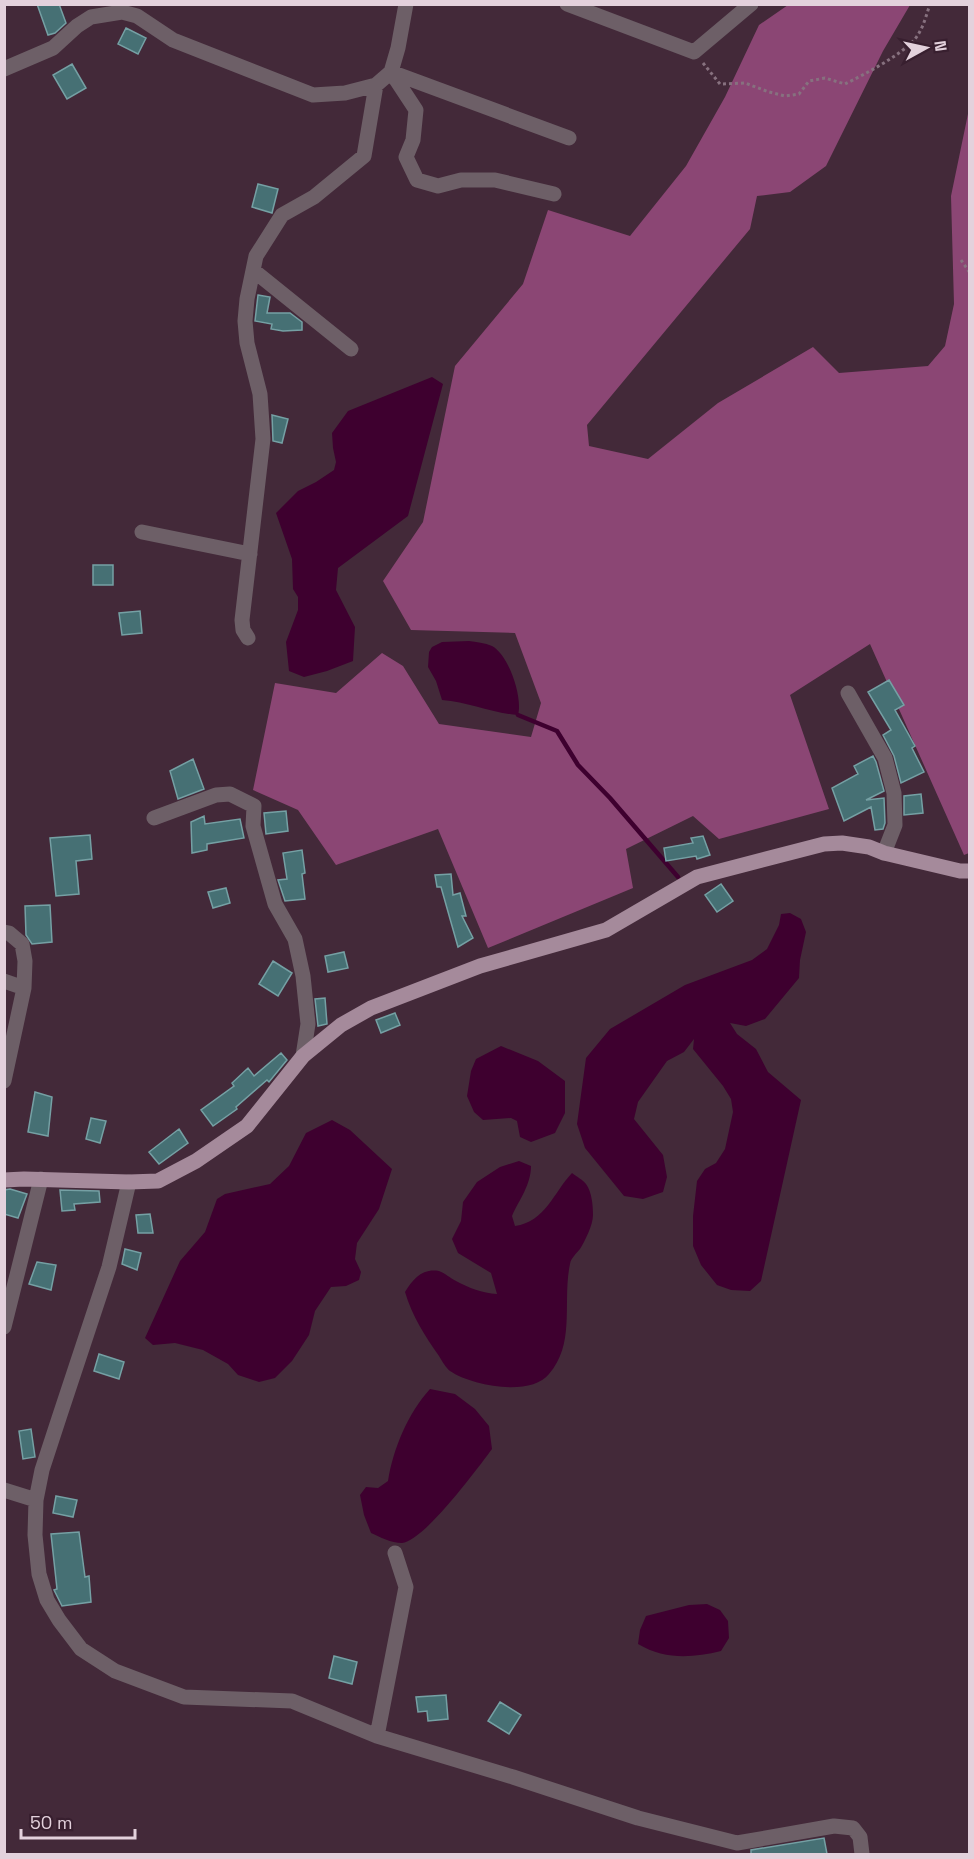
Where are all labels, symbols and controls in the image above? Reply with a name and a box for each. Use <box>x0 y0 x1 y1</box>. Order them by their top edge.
north arrow <box>896 18 956 78</box>
text: N <box>929 39 952 53</box>
scale bar <box>21 1802 135 1840</box>
text: 50 m <box>30 1811 72 1834</box>

